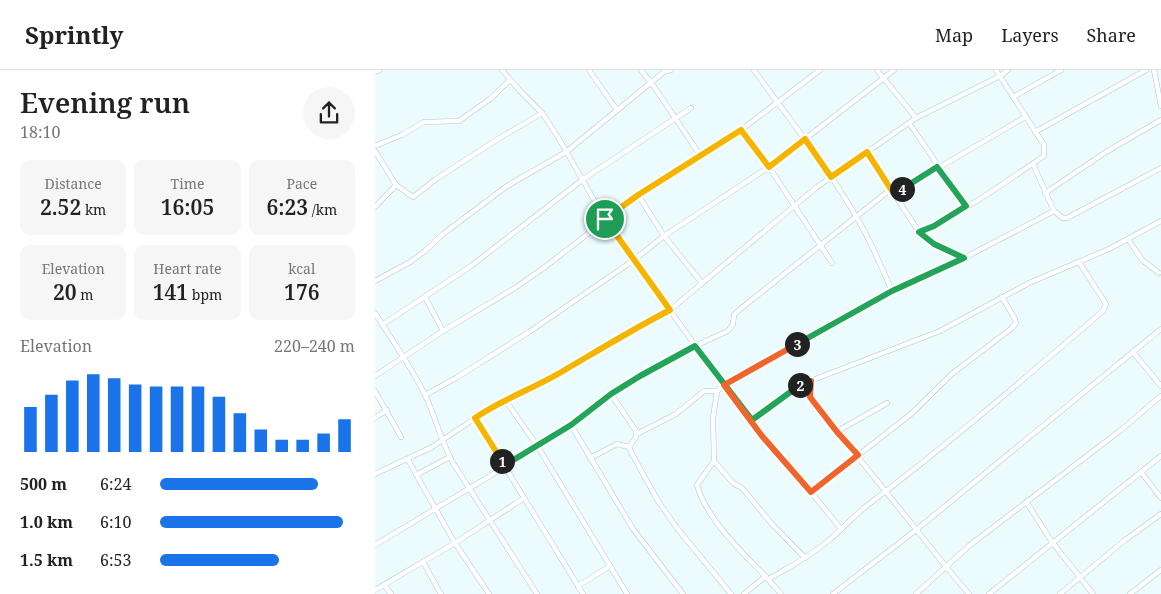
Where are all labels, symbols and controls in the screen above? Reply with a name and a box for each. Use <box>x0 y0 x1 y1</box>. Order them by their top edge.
text: Sprintly <box>25 18 123 51</box>
text: Map <box>935 23 973 47</box>
text: Layers <box>1001 23 1059 47</box>
text: Share <box>1087 23 1136 47</box>
text: Evening run <box>20 83 190 121</box>
button: share <box>303 87 355 139</box>
text: 18:10 <box>20 121 60 143</box>
text: Distance <box>45 174 102 193</box>
text: Time <box>171 174 204 193</box>
text: Pace <box>286 174 317 193</box>
pin: 4 <box>889 176 915 202</box>
text: 4 <box>899 180 906 199</box>
text: 2.52 <box>40 193 81 221</box>
text: 16:05 <box>161 193 214 221</box>
text: 6:23 <box>266 193 308 221</box>
pin <box>584 198 626 240</box>
text: km <box>81 200 106 219</box>
text: /km <box>308 200 337 219</box>
icon: arrive <box>591 205 619 233</box>
text: Elevation <box>42 259 105 278</box>
text: Heart rate <box>153 259 222 278</box>
text: kcal <box>288 259 315 278</box>
text: 20 <box>53 278 77 306</box>
text: 141 <box>153 278 188 306</box>
text: 176 <box>284 278 320 306</box>
text: m <box>77 285 93 304</box>
text: bpm <box>188 285 222 304</box>
pin: 3 <box>785 332 809 356</box>
text: Elevation <box>20 335 92 357</box>
text: 220–240 m <box>274 335 355 357</box>
text: 3 <box>794 335 801 354</box>
pin: 2 <box>787 372 813 398</box>
text: 2 <box>797 376 804 395</box>
pin: 1 <box>489 448 515 474</box>
text: 1 <box>499 452 506 471</box>
text: 500 m <box>20 473 67 495</box>
text: 6:24 <box>100 473 131 495</box>
text: 1.0 km <box>20 511 73 533</box>
text: 6:10 <box>100 511 131 533</box>
text: 1.5 km <box>20 549 73 571</box>
text: 6:53 <box>100 549 131 571</box>

